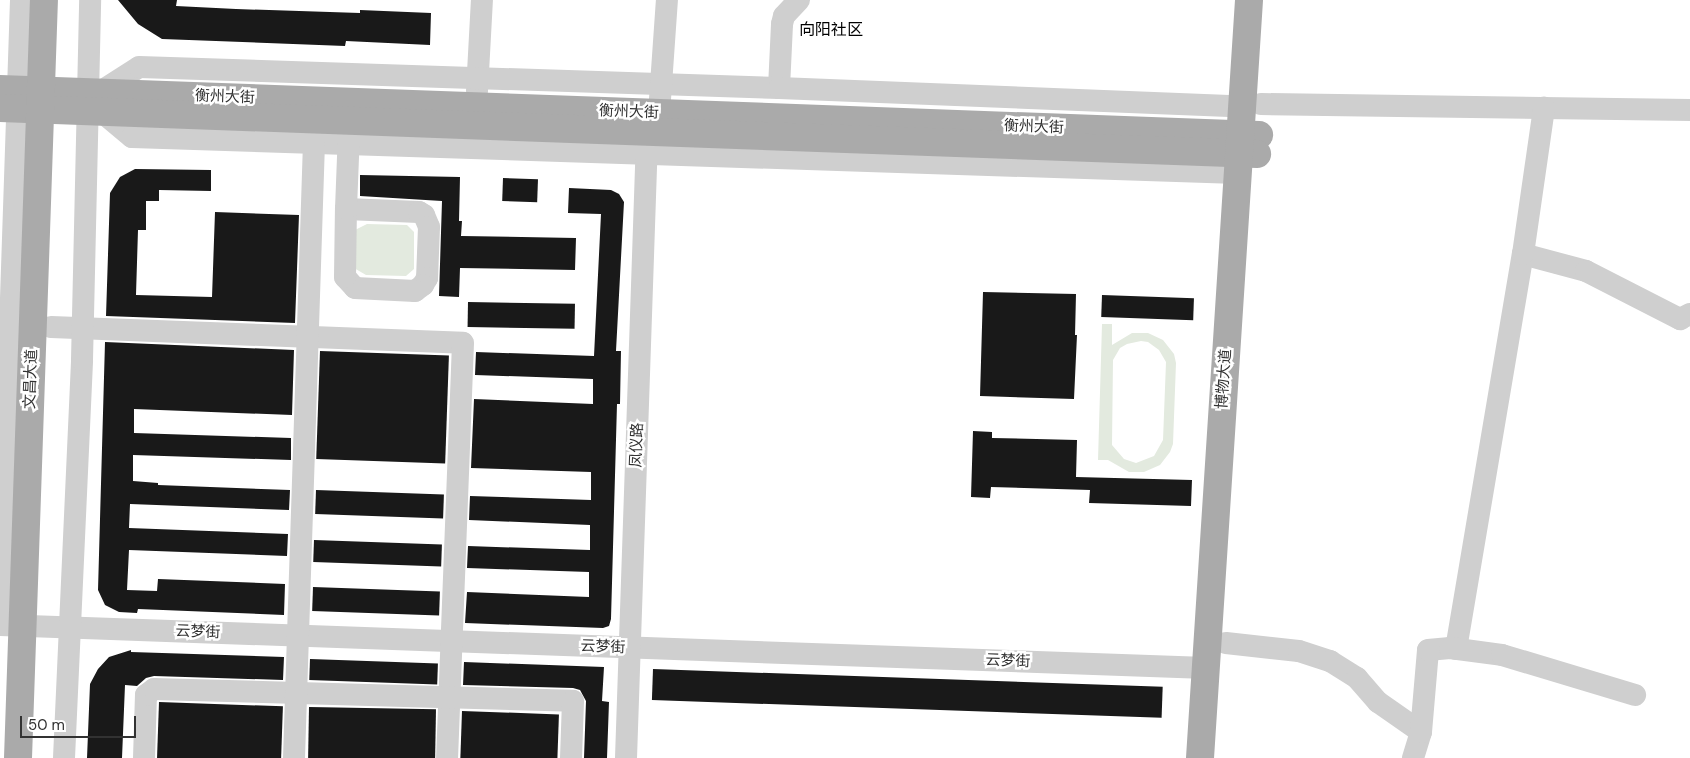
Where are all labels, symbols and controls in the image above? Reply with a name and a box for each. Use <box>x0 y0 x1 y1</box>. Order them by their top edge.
district label: 向阳社区 <box>799 20 863 40</box>
street label: 衡州大街 <box>195 87 255 107</box>
street label: 衡州大街 <box>599 102 659 122</box>
street label: 衡州大街 <box>1004 117 1064 137</box>
street label: 博物大道 <box>1213 348 1235 410</box>
street label: 文昌大道 <box>21 349 41 409</box>
street label: 凤仪路 <box>627 422 647 468</box>
street label: 云梦街 <box>175 622 221 642</box>
street label: 云梦街 <box>580 637 626 657</box>
street label: 云梦街 <box>985 651 1031 671</box>
scale bar <box>22 706 139 738</box>
text: 50 m <box>28 715 65 735</box>

